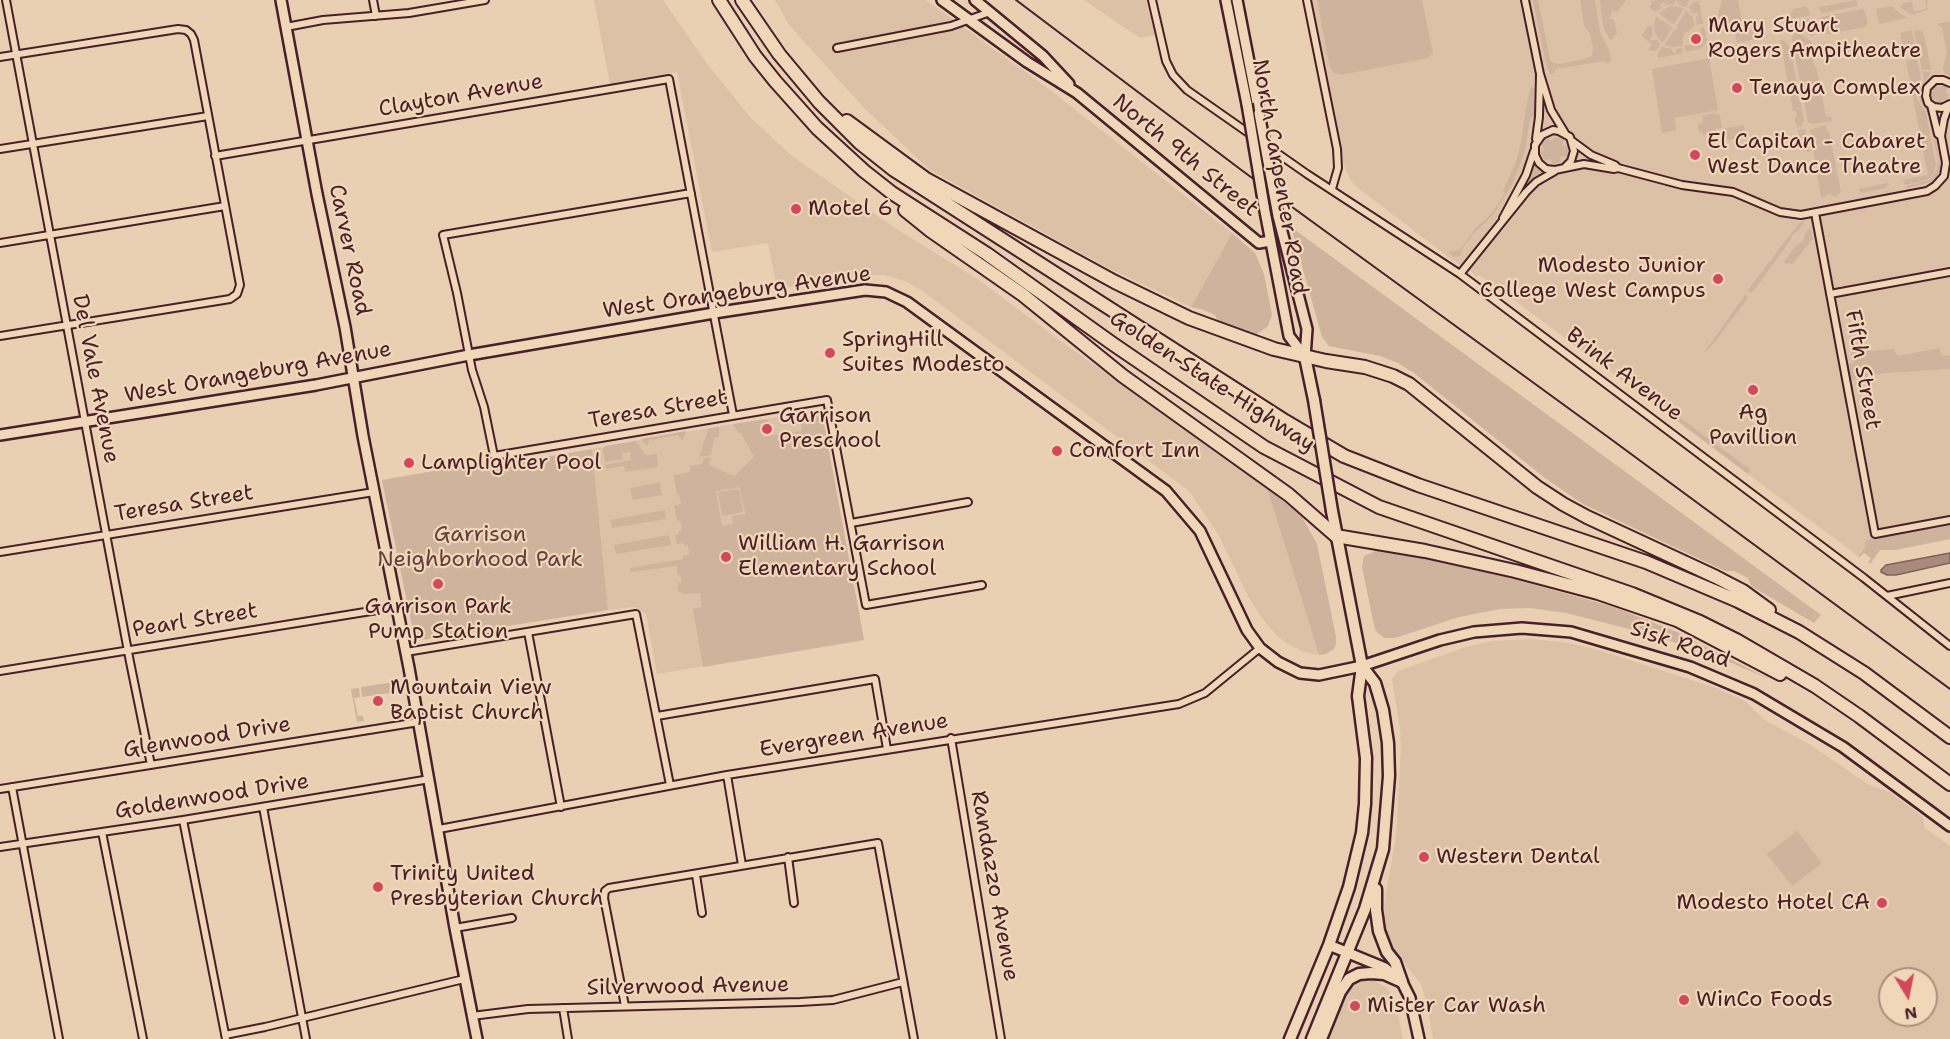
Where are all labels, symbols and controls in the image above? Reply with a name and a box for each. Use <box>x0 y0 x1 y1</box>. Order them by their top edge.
place label: Mary Stuart Rogers Ampitheatre <box>1708 13 1921 64</box>
marker: Mary Stuart Rogers Ampitheatre <box>1689 32 1703 46</box>
street label: North Carpenter Road <box>1245 57 1313 297</box>
street label: Clayton Avenue <box>377 69 545 123</box>
place label: Tenaya Complex <box>1749 75 1920 101</box>
marker: Tenaya Complex <box>1730 81 1744 95</box>
street label: North 9th Street <box>1107 89 1263 223</box>
place label: El Capitan - Cabaret West Dance Theatre <box>1707 129 1925 180</box>
marker: El Capitan - Cabaret West Dance Theatre <box>1688 148 1702 162</box>
street label: Carver Road <box>322 182 376 318</box>
place label: Motel 6 <box>808 196 893 222</box>
marker: Motel 6 <box>789 202 803 216</box>
place label: Modesto Junior College West Campus <box>1480 253 1706 304</box>
street label: West Orangeburg Avenue <box>601 261 873 325</box>
marker: Modesto Junior College West Campus <box>1711 272 1725 286</box>
street label: Del Vale Avenue <box>66 292 124 466</box>
street label: Golden State Highway <box>1104 306 1320 458</box>
street label: Fifth Street <box>1838 308 1886 432</box>
street label: Brink Avenue <box>1560 322 1688 428</box>
place label: SpringHill Suites Modesto <box>842 327 1005 378</box>
street label: West Orangeburg Avenue <box>122 336 394 410</box>
marker: SpringHill Suites Modesto <box>823 346 837 360</box>
marker: Ag Pavillion <box>1746 383 1760 397</box>
street label: Teresa Street <box>586 385 730 435</box>
place label: Ag Pavillion <box>1709 400 1797 452</box>
place label: Garrison Preschool <box>779 403 881 454</box>
marker: Garrison Preschool <box>760 422 774 436</box>
place label: Comfort Inn <box>1069 438 1200 464</box>
marker: Comfort Inn <box>1050 444 1064 458</box>
place label: Lamplighter Pool <box>421 450 601 476</box>
marker: Lamplighter Pool <box>402 456 416 470</box>
street label: Teresa Street <box>112 480 256 528</box>
park label: Garrison Neighborhood Park <box>377 522 583 574</box>
place label: William H. Garrison Elementary School <box>738 531 945 582</box>
marker: William H. Garrison Elementary School <box>719 550 733 564</box>
marker: Garrison Park Pump Station <box>431 577 445 591</box>
place label: Garrison Park Pump Station <box>364 594 512 646</box>
street label: Pearl Street <box>131 598 259 644</box>
street label: Sisk Road <box>1627 616 1733 674</box>
place label: Mountain View Baptist Church <box>390 675 552 726</box>
marker: Mountain View Baptist Church <box>371 694 385 708</box>
street label: Evergreen Avenue <box>758 708 950 764</box>
street label: Glenwood Drive <box>121 712 293 764</box>
street label: Goldenwood Drive <box>113 769 311 825</box>
street label: Randazzo Avenue <box>964 789 1024 983</box>
place label: Western Dental <box>1436 844 1600 870</box>
marker: Western Dental <box>1417 850 1431 864</box>
place label: Trinity United Presbyterian Church <box>390 861 603 912</box>
marker: Trinity United Presbyterian Church <box>371 880 385 894</box>
place label: Modesto Hotel CA <box>1676 890 1870 916</box>
marker: Modesto Hotel CA <box>1875 896 1889 910</box>
north arrow <box>1878 967 1938 1027</box>
street label: Silverwood Avenue <box>586 972 790 1002</box>
place label: WinCo Foods <box>1696 987 1833 1013</box>
place label: Mister Car Wash <box>1367 993 1546 1019</box>
marker: WinCo Foods <box>1677 993 1691 1007</box>
marker: Mister Car Wash <box>1348 999 1362 1013</box>
text: N <box>1903 1002 1919 1025</box>

